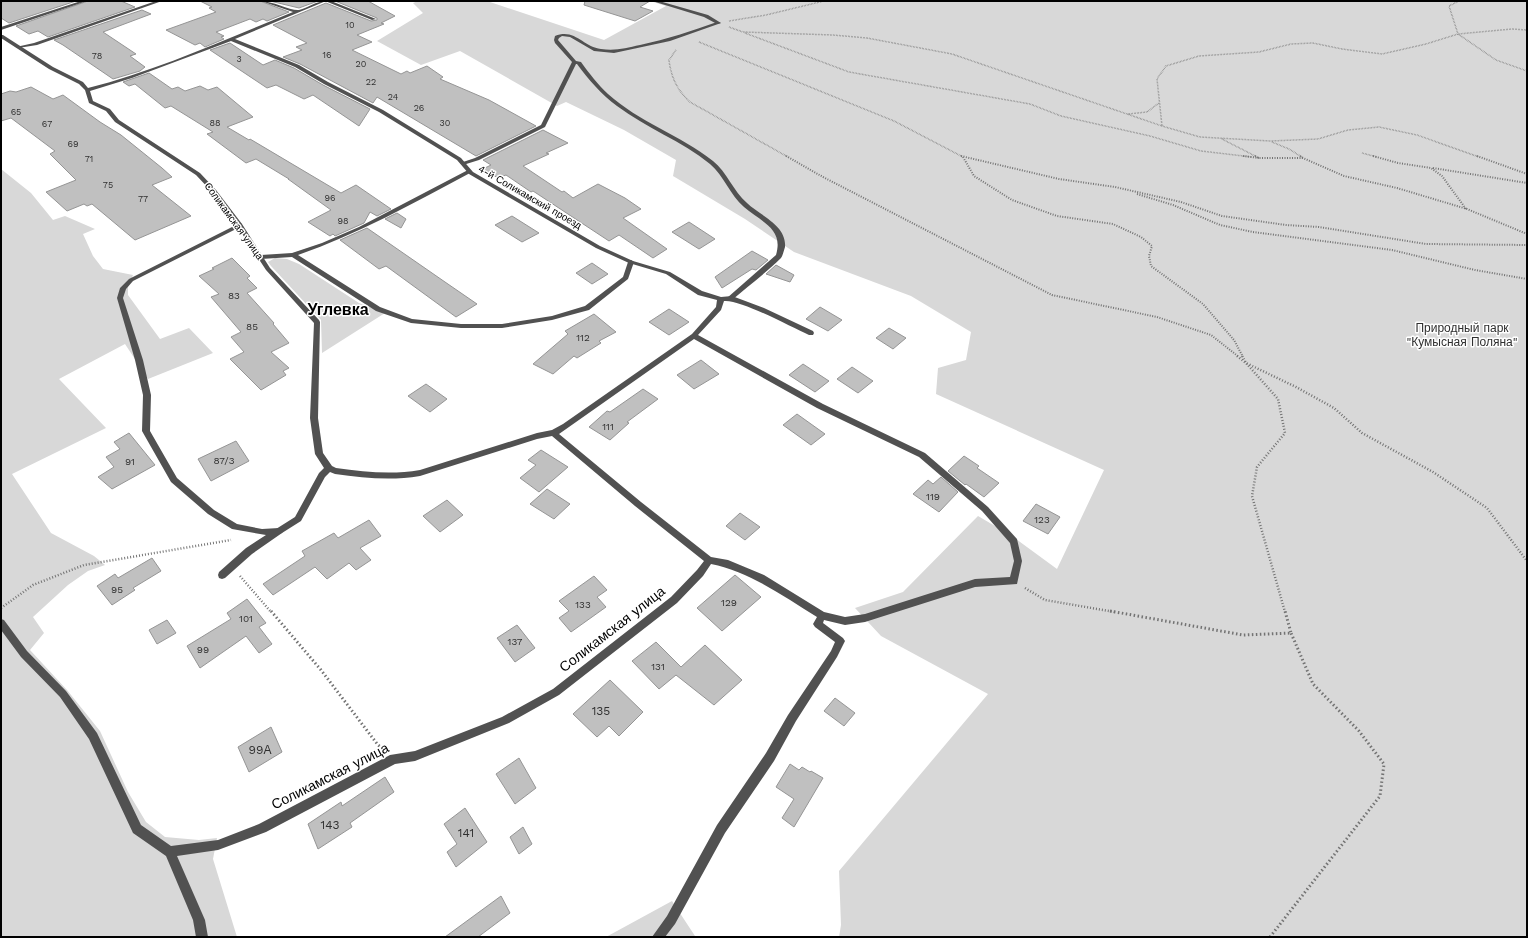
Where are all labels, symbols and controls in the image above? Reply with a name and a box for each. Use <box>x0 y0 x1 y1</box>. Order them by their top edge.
house number: 10 <box>345 20 355 30</box>
house number: 16 <box>323 50 331 60</box>
house number: 78 <box>92 51 102 61</box>
house number: 3 <box>236 54 242 64</box>
house number: 20 <box>356 59 367 69</box>
house number: 22 <box>366 77 376 87</box>
house number: 24 <box>388 92 399 102</box>
house number: 26 <box>414 103 424 113</box>
house number: 65 <box>11 107 21 117</box>
house number: 88 <box>209 118 221 128</box>
house number: 30 <box>440 118 451 128</box>
house number: 67 <box>42 119 52 129</box>
house number: 69 <box>67 139 79 149</box>
house number: 71 <box>85 154 93 164</box>
street label: 4-й Соликамский проезд <box>476 163 584 231</box>
house number: 75 <box>103 180 113 190</box>
street label: Соликамская улица <box>202 180 266 262</box>
house number: 96 <box>324 193 336 203</box>
house number: 77 <box>138 194 148 204</box>
house number: 98 <box>337 216 349 226</box>
house number: 83 <box>228 290 240 301</box>
district label: Углевка <box>307 300 369 319</box>
house number: 85 <box>246 321 258 332</box>
park label: Природный парк "Кумысная Поляна" <box>1406 321 1518 349</box>
house number: 112 <box>576 332 590 343</box>
house number: 111 <box>602 421 614 432</box>
house number: 87/3 <box>214 455 235 466</box>
house number: 91 <box>125 456 135 467</box>
house number: 119 <box>926 491 940 502</box>
house number: 123 <box>1034 514 1050 525</box>
street label: Соликамская улица <box>556 583 668 675</box>
house number: 95 <box>111 584 123 595</box>
house number: 129 <box>721 597 737 608</box>
house number: 133 <box>575 599 591 610</box>
house number: 101 <box>239 613 253 624</box>
house number: 137 <box>508 636 523 647</box>
house number: 99 <box>197 644 209 655</box>
house number: 131 <box>651 661 665 672</box>
house number: 135 <box>592 704 610 718</box>
street label: Соликамская улица <box>269 739 392 813</box>
house number: 99А <box>249 743 271 757</box>
house number: 143 <box>320 818 340 832</box>
house number: 141 <box>458 826 474 840</box>

